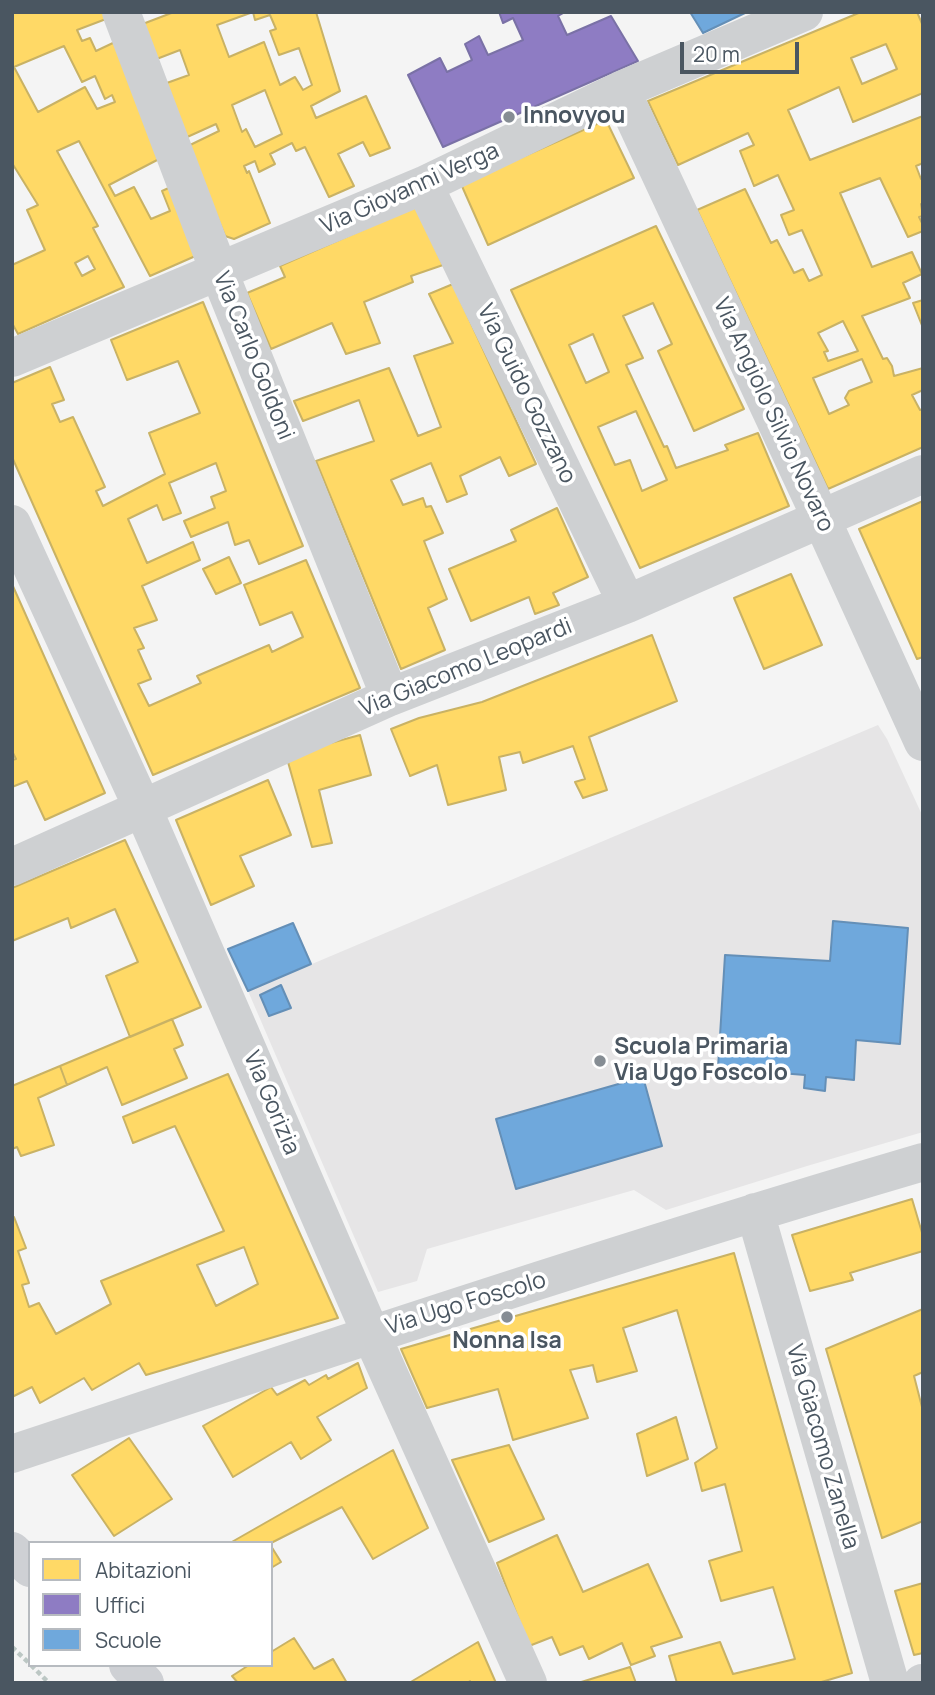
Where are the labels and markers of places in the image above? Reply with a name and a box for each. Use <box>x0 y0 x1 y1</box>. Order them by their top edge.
place label: Innovyou <box>523 103 625 131</box>
marker: Innovyou <box>501 109 517 125</box>
place label: Scuola Primaria Via Ugo Foscolo <box>614 1034 788 1088</box>
marker: Scuola Primaria Via Ugo Foscolo <box>592 1053 608 1069</box>
marker: Nonna Isa <box>499 1309 515 1325</box>
place label: Nonna Isa <box>452 1328 562 1356</box>

